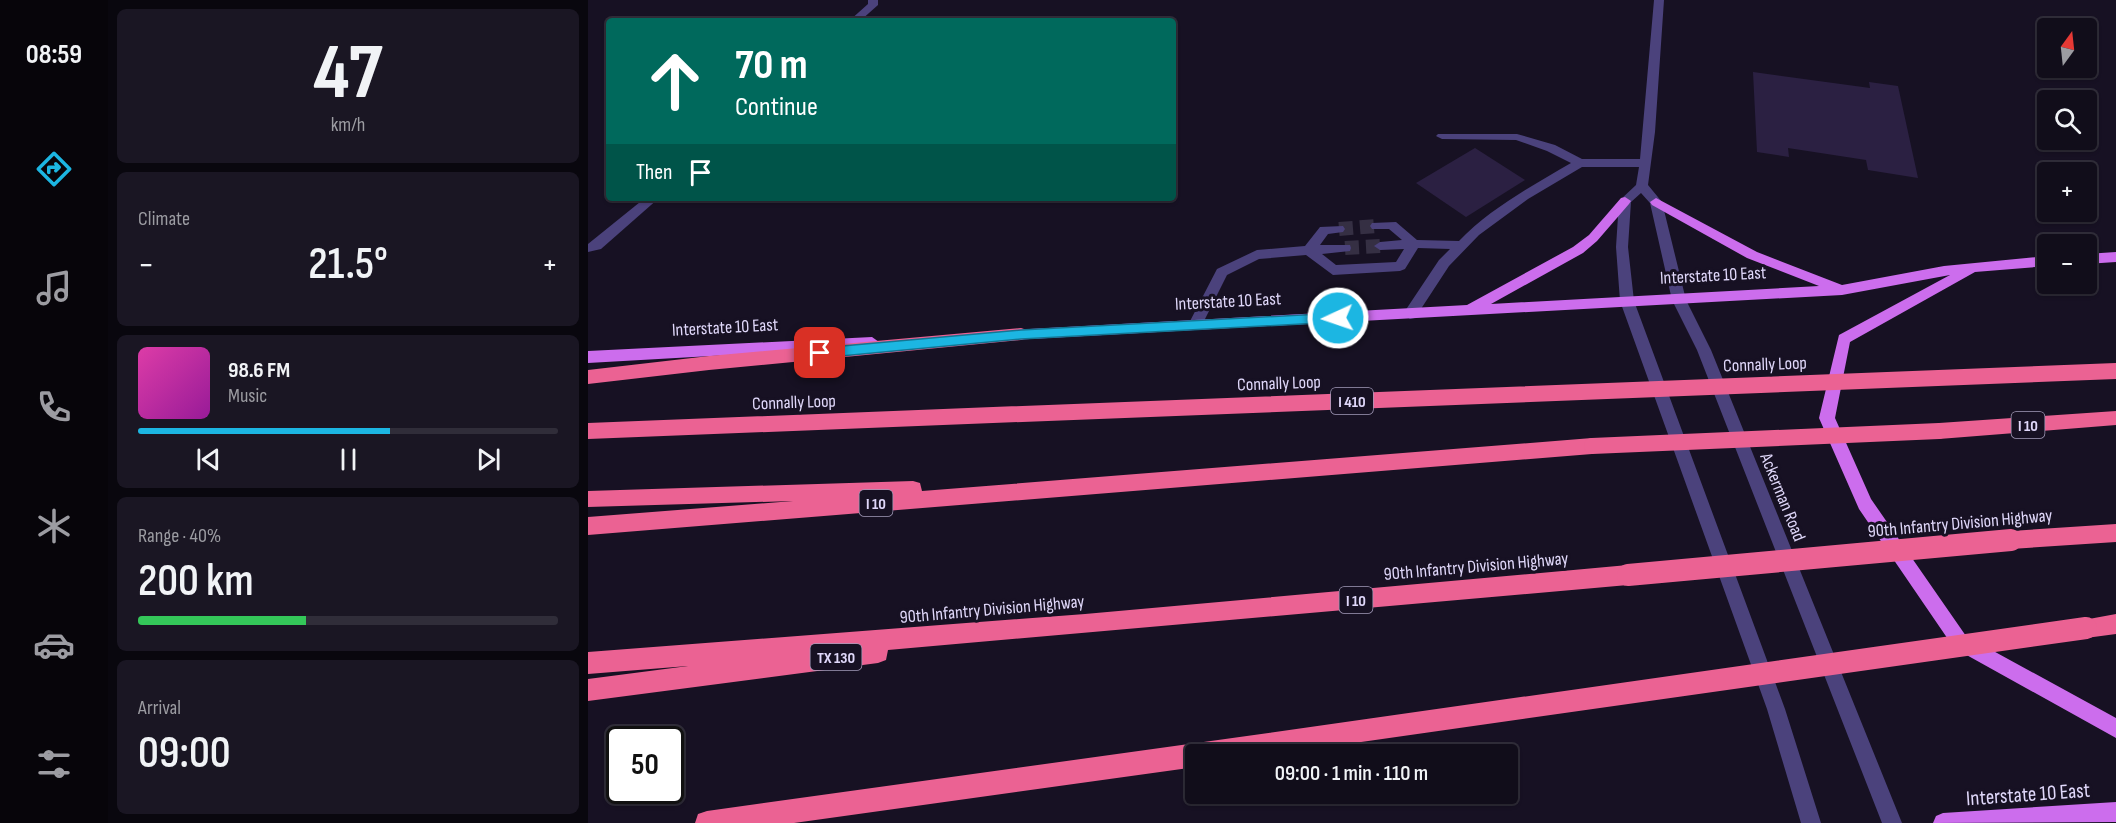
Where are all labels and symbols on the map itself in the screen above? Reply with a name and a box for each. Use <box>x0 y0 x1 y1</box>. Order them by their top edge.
north arrow <box>2037 18 2097 78</box>
street label: Interstate 10 East <box>1659 262 1767 289</box>
position arrow <box>1306 286 1370 350</box>
street label: Interstate 10 East <box>1174 288 1282 315</box>
street label: Interstate 10 East <box>671 314 779 341</box>
pin <box>794 327 845 378</box>
street label: Connally Loop <box>1723 353 1807 376</box>
street label: Connally Loop <box>1237 372 1321 395</box>
road number: I 410 <box>1331 388 1373 414</box>
street label: Connally Loop <box>752 391 836 414</box>
road number: I 10 <box>2012 412 2044 438</box>
street label: Ackerman Road <box>1755 449 1810 544</box>
road number: I 10 <box>860 490 892 516</box>
street label: 90th Infantry Division Highway <box>1867 505 2053 542</box>
street label: 90th Infantry Division Highway <box>1383 548 1569 585</box>
road number: I 10 <box>1340 587 1372 613</box>
street label: 90th Infantry Division Highway <box>899 591 1085 628</box>
road number: TX 130 <box>810 644 862 670</box>
speed limit sign: 50 <box>606 726 684 804</box>
street label: Interstate 10 East <box>1965 778 2091 811</box>

